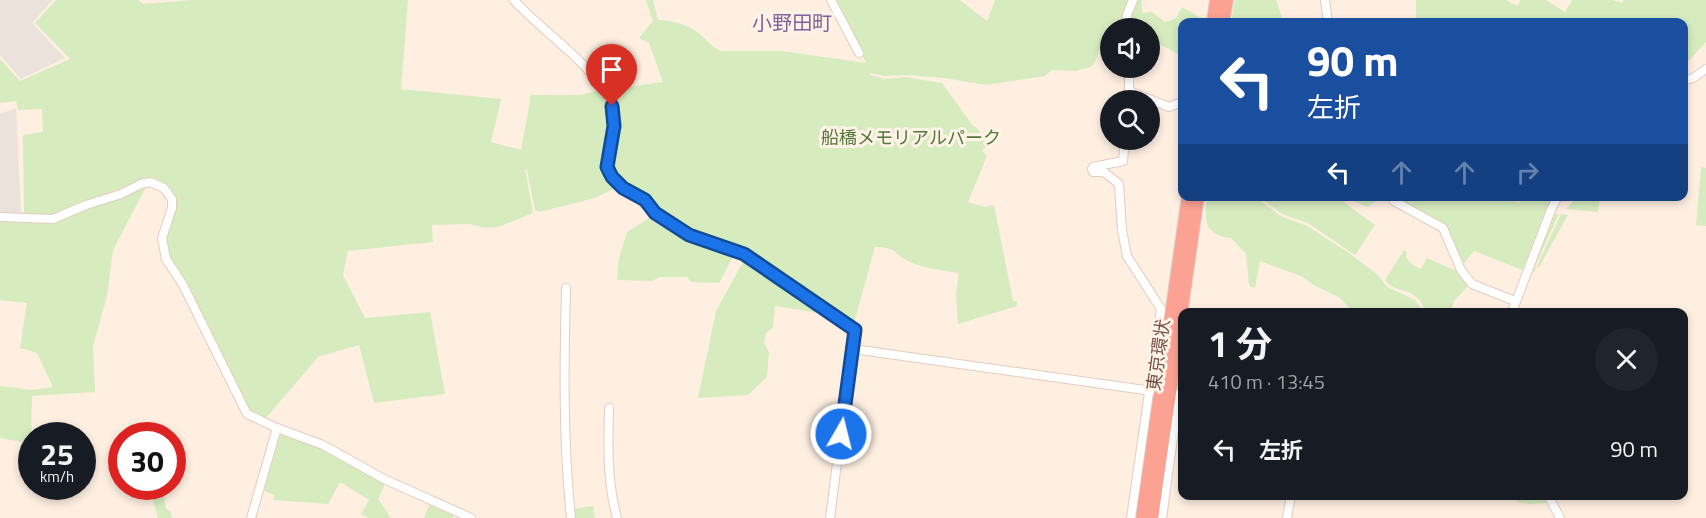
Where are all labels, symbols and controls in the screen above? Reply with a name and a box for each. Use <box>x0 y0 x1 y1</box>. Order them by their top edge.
district label: 小野田町 <box>752 7 832 38</box>
map controls <box>1100 18 1160 150</box>
button: sound <box>1100 18 1160 78</box>
text: 90 m <box>1307 28 1399 92</box>
icon: left <box>1208 42 1286 120</box>
pin <box>586 44 637 106</box>
icon: arrive <box>595 53 628 86</box>
text: 左折 <box>1307 86 1361 127</box>
button: search <box>1100 90 1160 150</box>
park label: 船橋メモリアルパーク <box>821 124 1001 151</box>
icon: left <box>1322 156 1355 189</box>
icon: ahead <box>1385 156 1418 189</box>
icon: ahead <box>1448 156 1481 189</box>
icon: right <box>1511 156 1544 189</box>
text: 1 分 <box>1208 316 1272 371</box>
street label: 東京環状 <box>1140 317 1176 393</box>
button: close <box>1595 328 1658 391</box>
text: 410 m · 13:45 <box>1208 366 1325 397</box>
position arrow <box>809 402 873 466</box>
speed limit sign: 30 <box>108 422 186 500</box>
text: 25 <box>40 431 74 477</box>
text: 90 m <box>1610 432 1658 466</box>
icon: left <box>1208 433 1241 466</box>
text: 左折 <box>1259 433 1303 467</box>
text: km/h <box>40 465 74 488</box>

